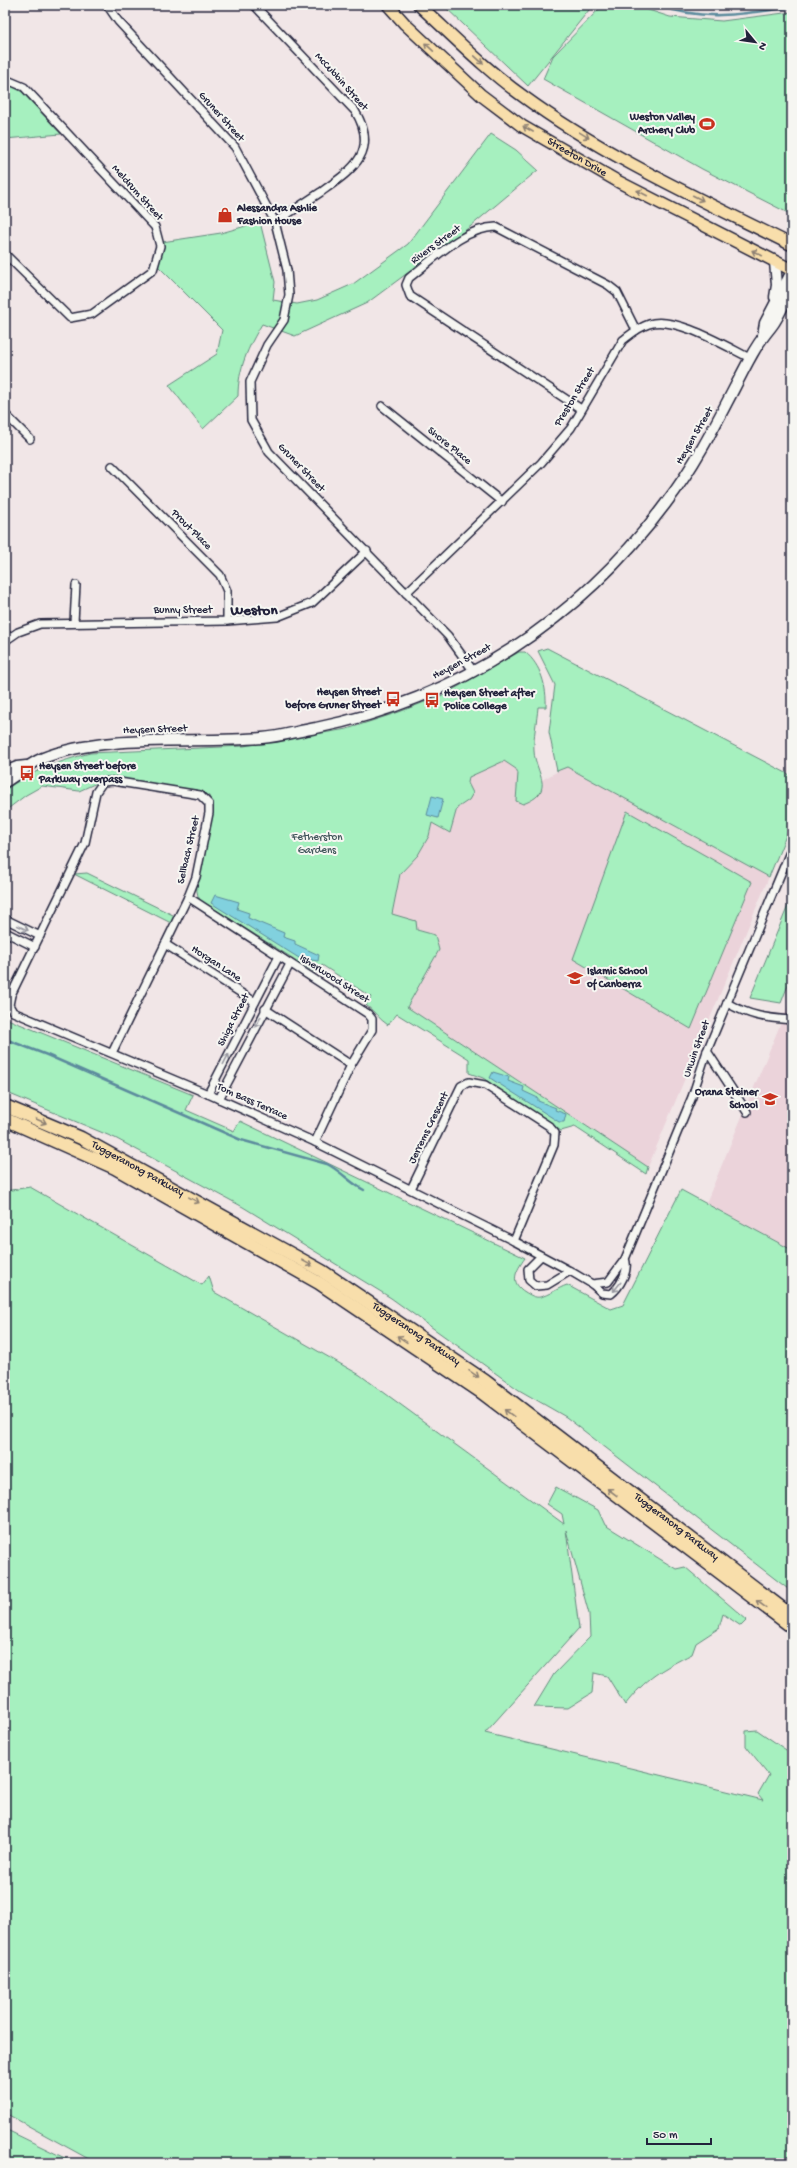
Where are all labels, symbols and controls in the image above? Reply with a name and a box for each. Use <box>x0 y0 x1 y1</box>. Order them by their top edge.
north arrow <box>735 22 775 62</box>
text: N <box>755 40 769 52</box>
one-way arrow <box>424 42 434 51</box>
street label: McCubbin Street <box>312 51 371 115</box>
one-way arrow <box>474 55 484 64</box>
street label: Gruner Street <box>196 90 247 145</box>
place label: Weston Valley Archery Club <box>629 111 696 137</box>
sports icon: Weston Valley Archery Club <box>698 115 716 133</box>
one-way arrow <box>522 125 534 133</box>
one-way arrow <box>578 132 590 140</box>
street label: Streeton Drive <box>545 136 609 180</box>
street label: Meldrum Street <box>109 163 166 225</box>
one-way arrow <box>636 189 648 197</box>
one-way arrow <box>692 194 704 202</box>
place label: Alessandra Ashlie Fashion House <box>236 203 318 228</box>
shop icon: Alessandra Ashlie Fashion House <box>216 206 234 224</box>
street label: Rivers Street <box>409 222 464 267</box>
one-way arrow <box>751 248 763 256</box>
street label: Preston Street <box>552 364 599 429</box>
street label: Heysen Street <box>674 404 717 467</box>
street label: Shore Place <box>425 425 474 468</box>
street label: Gruner Street <box>275 441 328 496</box>
street label: Prout Place <box>168 507 214 553</box>
district label: Weston <box>229 602 278 620</box>
street label: Bunny Street <box>153 605 214 617</box>
street label: Heysen Street <box>431 641 495 682</box>
place label: Heysen Street before Gruner Street <box>285 686 383 712</box>
place label: Heysen Street after Police College <box>443 687 536 714</box>
bus stop icon: Heysen Street before Gruner Street <box>384 690 402 708</box>
bus stop icon: Heysen Street after Police College <box>423 691 441 709</box>
street label: Heysen Street <box>123 723 189 737</box>
place label: Heysen Street before Parkway overpass <box>38 760 137 786</box>
bus stop icon: Heysen Street before Parkway overpass <box>18 764 36 782</box>
street label: Sellbach Street <box>175 814 203 885</box>
park label: Fetherston Gardens <box>291 832 343 857</box>
one-way arrow <box>16 925 28 932</box>
street label: Horgan Lane <box>189 943 243 985</box>
street label: Isherwood Street <box>297 952 372 1007</box>
place label: Islamic School of Canberra <box>586 966 648 991</box>
school or university icon: Islamic School of Canberra <box>566 969 584 987</box>
street label: Shiga Street <box>216 990 253 1048</box>
one-way arrow <box>254 1016 262 1028</box>
street label: Unwin Street <box>681 1018 713 1079</box>
one-way arrow <box>223 1054 230 1066</box>
street label: Tom Bass Terrace <box>214 1081 289 1123</box>
place label: Orana Steiner School <box>695 1086 759 1112</box>
street label: Jerrems Crescent <box>406 1089 452 1166</box>
school or university icon: Orana Steiner School <box>761 1090 779 1108</box>
one-way arrow <box>34 1118 46 1126</box>
street label: Tuggeranong Parkway <box>88 1138 186 1200</box>
one-way arrow <box>187 1197 199 1205</box>
one-way arrow <box>301 1259 313 1267</box>
one-way arrow <box>612 1282 621 1293</box>
street label: Tuggeranong Parkway <box>369 1300 463 1369</box>
one-way arrow <box>397 1335 408 1343</box>
one-way arrow <box>468 1370 479 1378</box>
one-way arrow <box>503 1409 514 1417</box>
one-way arrow <box>607 1488 618 1496</box>
street label: Tuggeranong Parkway <box>630 1490 721 1564</box>
one-way arrow <box>755 1600 766 1608</box>
scale bar <box>647 2120 711 2146</box>
text: 50 m <box>653 2129 678 2143</box>

